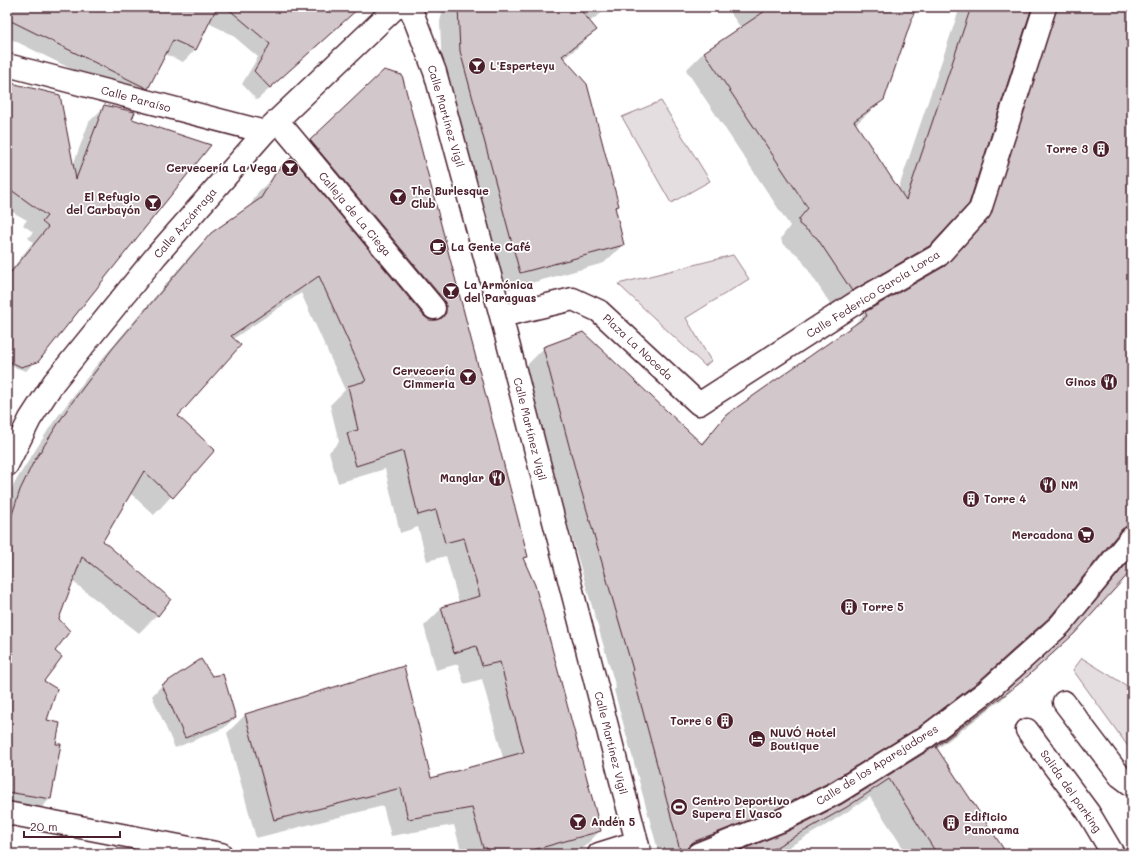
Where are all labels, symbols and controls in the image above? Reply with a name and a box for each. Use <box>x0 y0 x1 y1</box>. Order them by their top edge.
bar icon: L'Esperteyu <box>467 56 487 76</box>
place label: L'Esperteyu <box>490 58 555 73</box>
street label: Calle Martínez Vigil <box>425 63 468 169</box>
street label: Calle Paraíso <box>99 82 173 115</box>
building icon: Torre 3 <box>1091 139 1111 159</box>
place label: Torre 3 <box>1046 141 1088 156</box>
bar icon: Cervecería La Vega <box>280 158 300 178</box>
place label: Cervecería La Vega <box>166 160 277 175</box>
street label: Calleja de La Ciega <box>316 168 395 259</box>
place label: The Burlesque Club <box>411 183 489 211</box>
street label: Calle Azcárraga <box>150 184 219 261</box>
bar icon: The Burlesque Club <box>388 187 408 207</box>
place label: El Refugio del Carbayón <box>66 189 140 217</box>
bar icon: El Refugio del Carbayón <box>143 193 163 213</box>
cafe icon: La Gente Café <box>428 237 448 257</box>
place label: La Gente Café <box>451 239 531 254</box>
street label: Calle Federico García Lorca <box>803 246 942 341</box>
place label: La Armónica del Paraguas <box>464 277 537 305</box>
bar icon: La Armónica del Paraguas <box>441 281 461 301</box>
street label: Plaza La Noceda <box>600 310 677 383</box>
place label: Cervecería Cimmeria <box>393 363 455 391</box>
bar icon: Cervecería Cimmeria <box>458 367 478 387</box>
restaurant icon: Ginos <box>1099 372 1119 392</box>
place label: Ginos <box>1065 374 1096 389</box>
street label: Calle Martínez Vigil <box>510 376 551 482</box>
restaurant icon: Manglar <box>487 468 507 488</box>
place label: Manglar <box>440 470 484 485</box>
restaurant icon: NM <box>1038 475 1058 495</box>
place label: NM <box>1061 477 1078 492</box>
building icon: Torre 4 <box>961 489 981 509</box>
place label: Torre 4 <box>984 491 1026 506</box>
supermarket icon: Mercadona <box>1076 525 1096 545</box>
place label: Mercadona <box>1012 527 1073 542</box>
building icon: Torre 5 <box>839 597 859 617</box>
place label: Torre 5 <box>862 599 904 614</box>
street label: Calle Martínez Vigil <box>591 690 632 796</box>
building icon: Torre 6 <box>715 711 735 731</box>
place label: Torre 6 <box>670 713 712 728</box>
street label: Calle de los Aparejadores <box>813 721 941 808</box>
place label: NUVÓ Hotel Boutique <box>770 725 836 753</box>
hotel icon: NUVÓ Hotel Boutique <box>747 729 767 749</box>
street label: Salida del parking <box>1037 747 1105 835</box>
place label: Centro Deportivo Supera El Vasco <box>692 793 790 821</box>
sports icon: Centro Deportivo Supera El Vasco <box>669 797 689 817</box>
place label: Edificio Panorama <box>964 809 1019 837</box>
bar icon: Andén 5 <box>568 812 588 832</box>
scale bar <box>24 813 120 839</box>
building icon: Edificio Panorama <box>941 813 961 833</box>
place label: Andén 5 <box>591 814 636 829</box>
text: 20 m <box>30 818 58 834</box>

